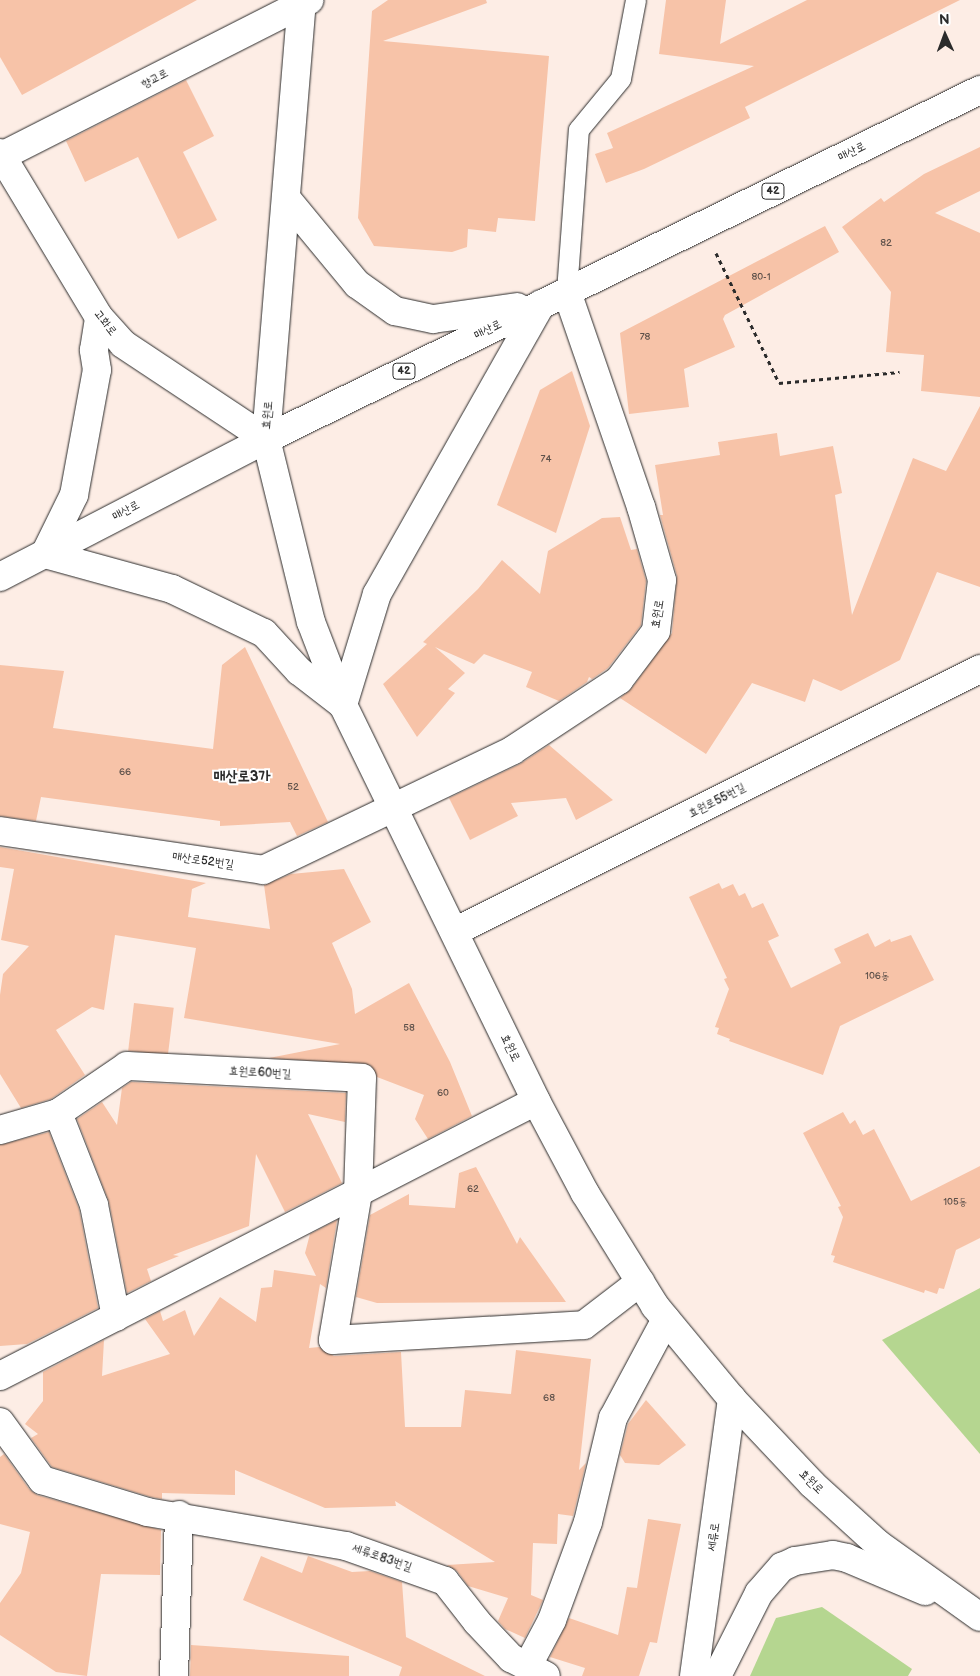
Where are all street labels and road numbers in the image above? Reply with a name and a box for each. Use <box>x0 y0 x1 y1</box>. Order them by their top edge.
street label: 향교로 <box>139 66 171 92</box>
street label: 매산로 <box>836 139 868 165</box>
road number: 42 <box>760 182 786 200</box>
street label: 고화로 <box>90 307 120 339</box>
street label: 매산로 <box>472 317 504 343</box>
road number: 42 <box>392 362 416 380</box>
street label: 효원로 <box>260 400 276 430</box>
street label: 매산로 <box>110 498 142 524</box>
street label: 효원로 <box>649 599 667 629</box>
street label: 효원로55번길 <box>686 781 748 821</box>
street label: 매산로52번길 <box>171 850 235 872</box>
street label: 효원로 <box>497 1032 523 1064</box>
street label: 효원로60번길 <box>228 1064 292 1082</box>
street label: 효원로 <box>796 1467 826 1497</box>
street label: 세류로 <box>705 1522 723 1552</box>
street label: 세류로83번길 <box>350 1541 414 1575</box>

